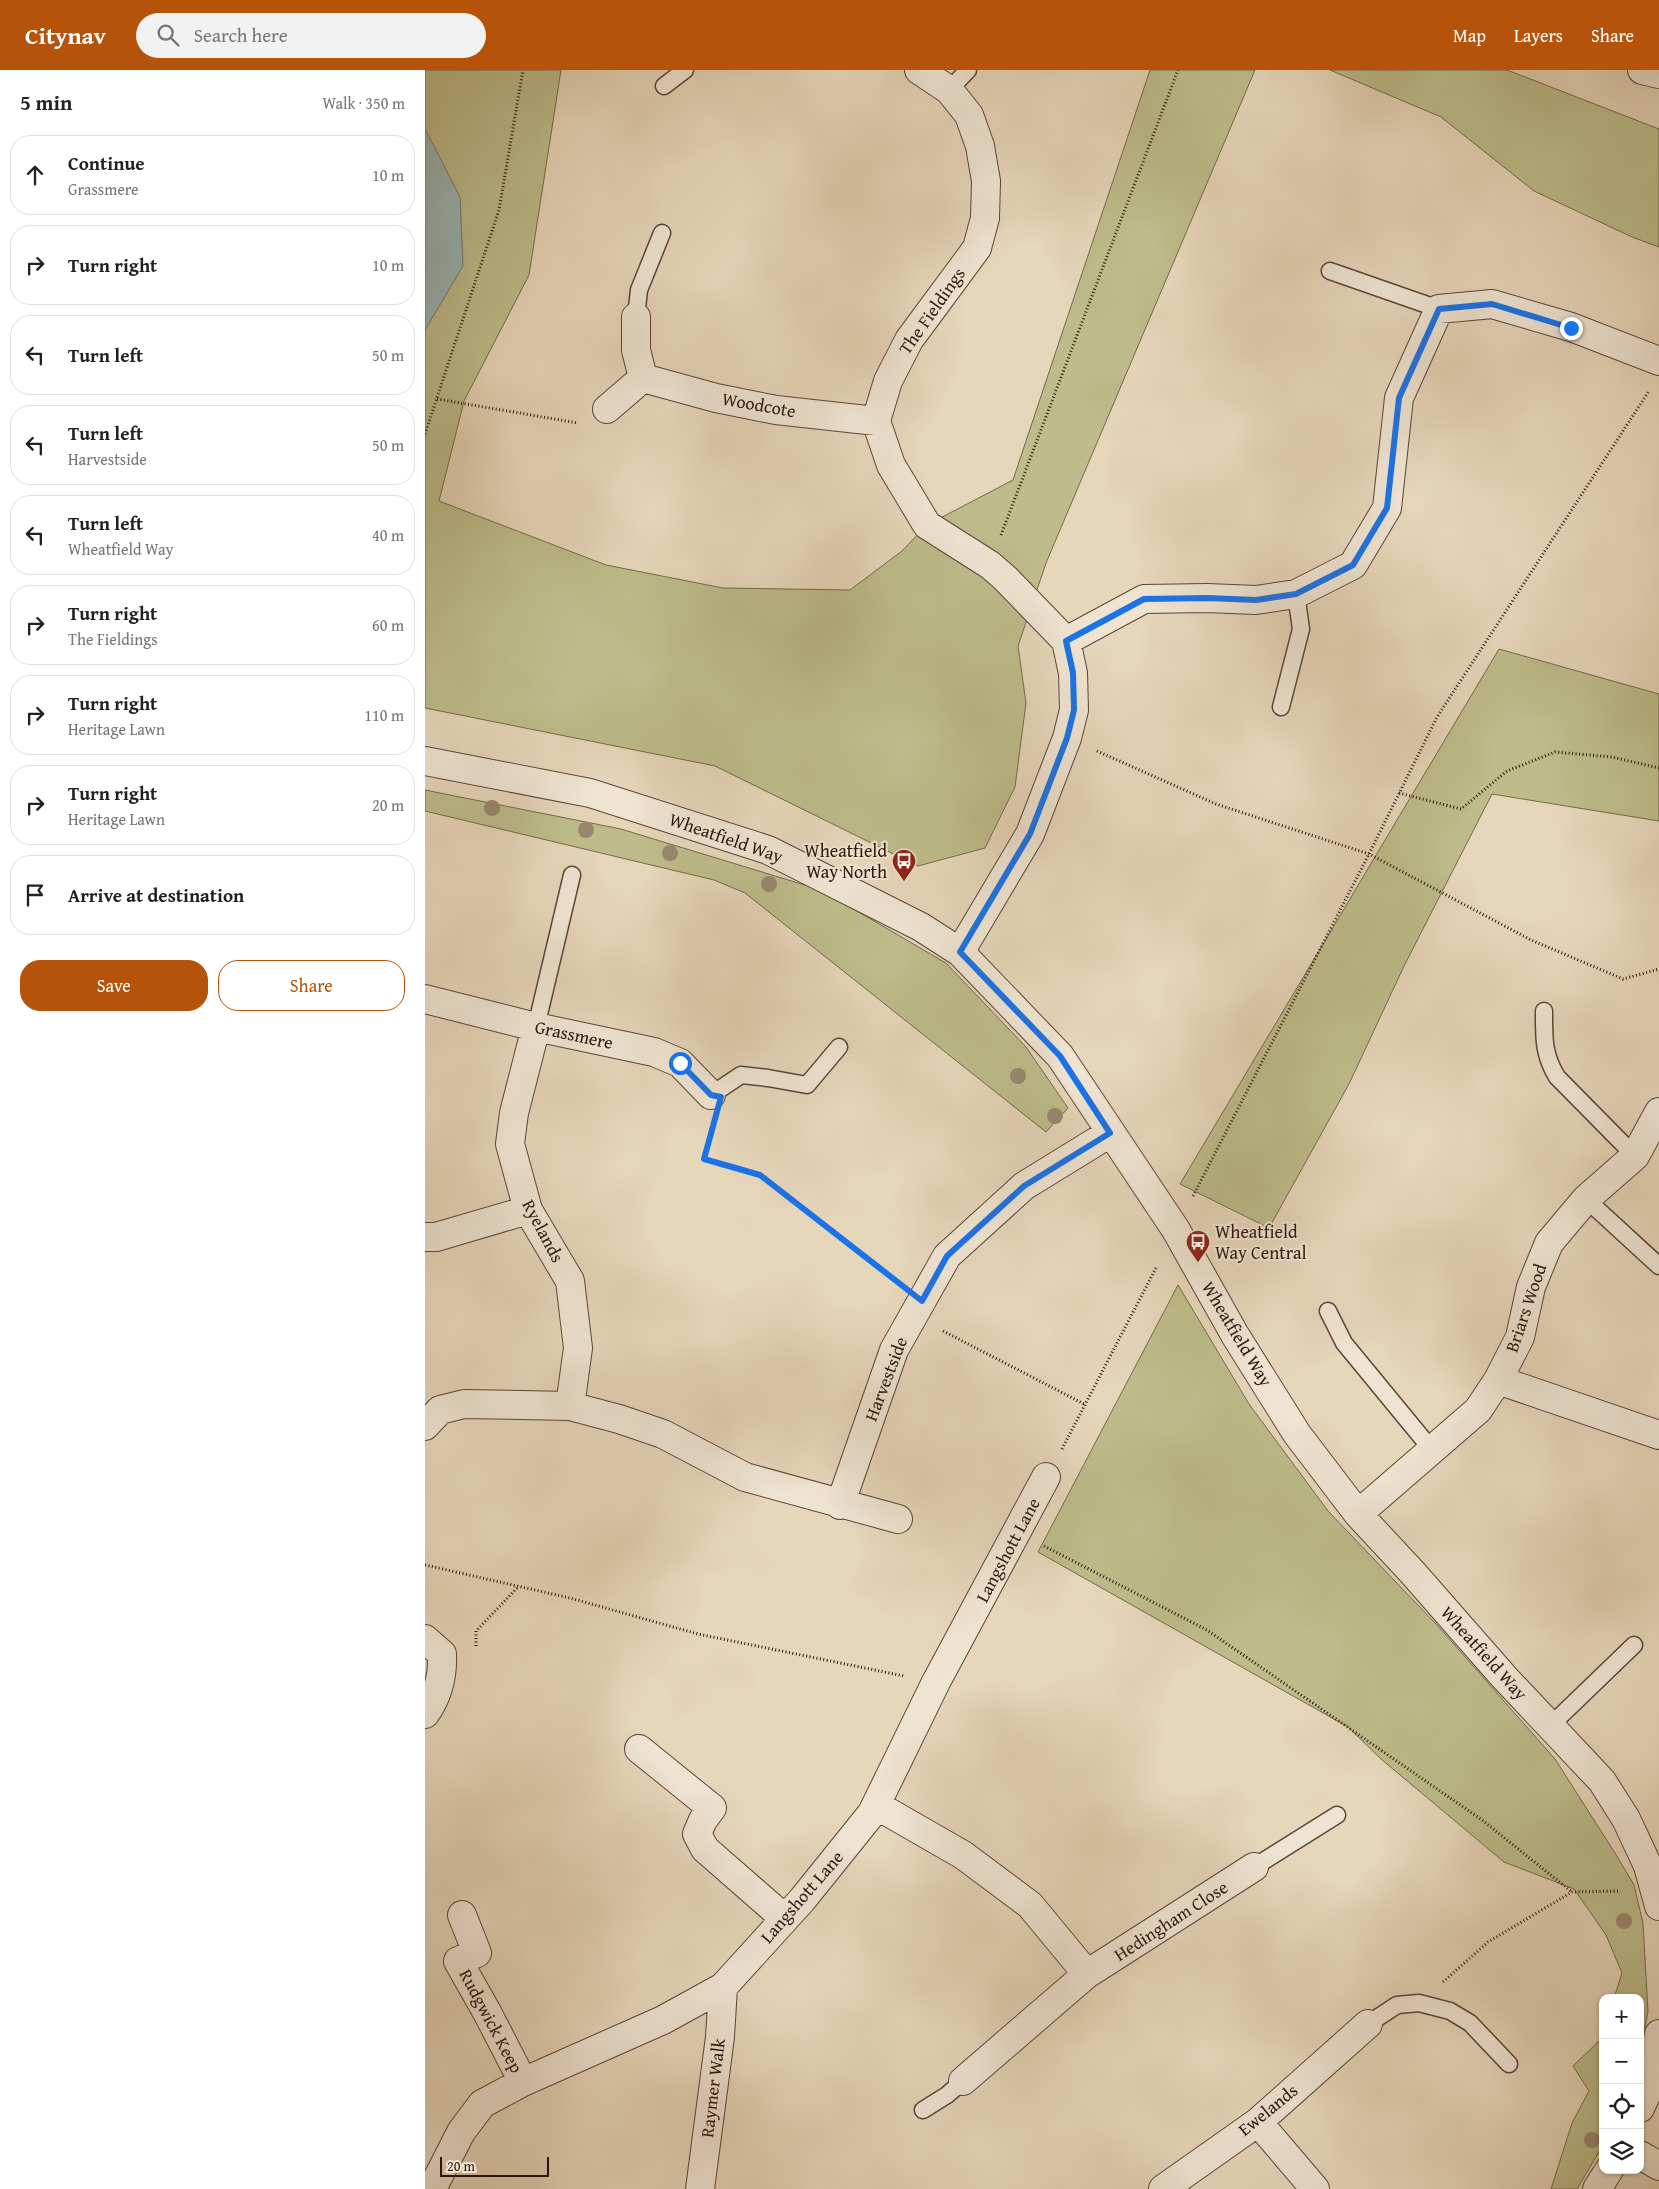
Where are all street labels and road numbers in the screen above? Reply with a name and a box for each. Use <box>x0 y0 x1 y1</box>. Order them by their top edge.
street label: The Fieldings <box>892 262 972 360</box>
street label: Woodcote <box>720 385 798 424</box>
street label: Wheatfield Way <box>666 805 787 870</box>
street label: Grassmere <box>532 1013 616 1056</box>
street label: Ryelands <box>516 1194 571 1267</box>
street label: Briars Wood <box>1498 1259 1553 1356</box>
street label: Wheatfield Way <box>1195 1276 1280 1392</box>
street label: Harvestside <box>857 1333 914 1425</box>
street label: Langshott Lane <box>969 1493 1047 1607</box>
street label: Wheatfield Way <box>1435 1600 1534 1706</box>
street label: Langshott Lane <box>754 1844 850 1949</box>
street label: Hedingham Close <box>1108 1874 1233 1968</box>
street label: Rudgwick Keep <box>453 1964 530 2078</box>
street label: Raymer Walk <box>693 2036 732 2139</box>
street label: Ewelands <box>1232 2077 1304 2142</box>

